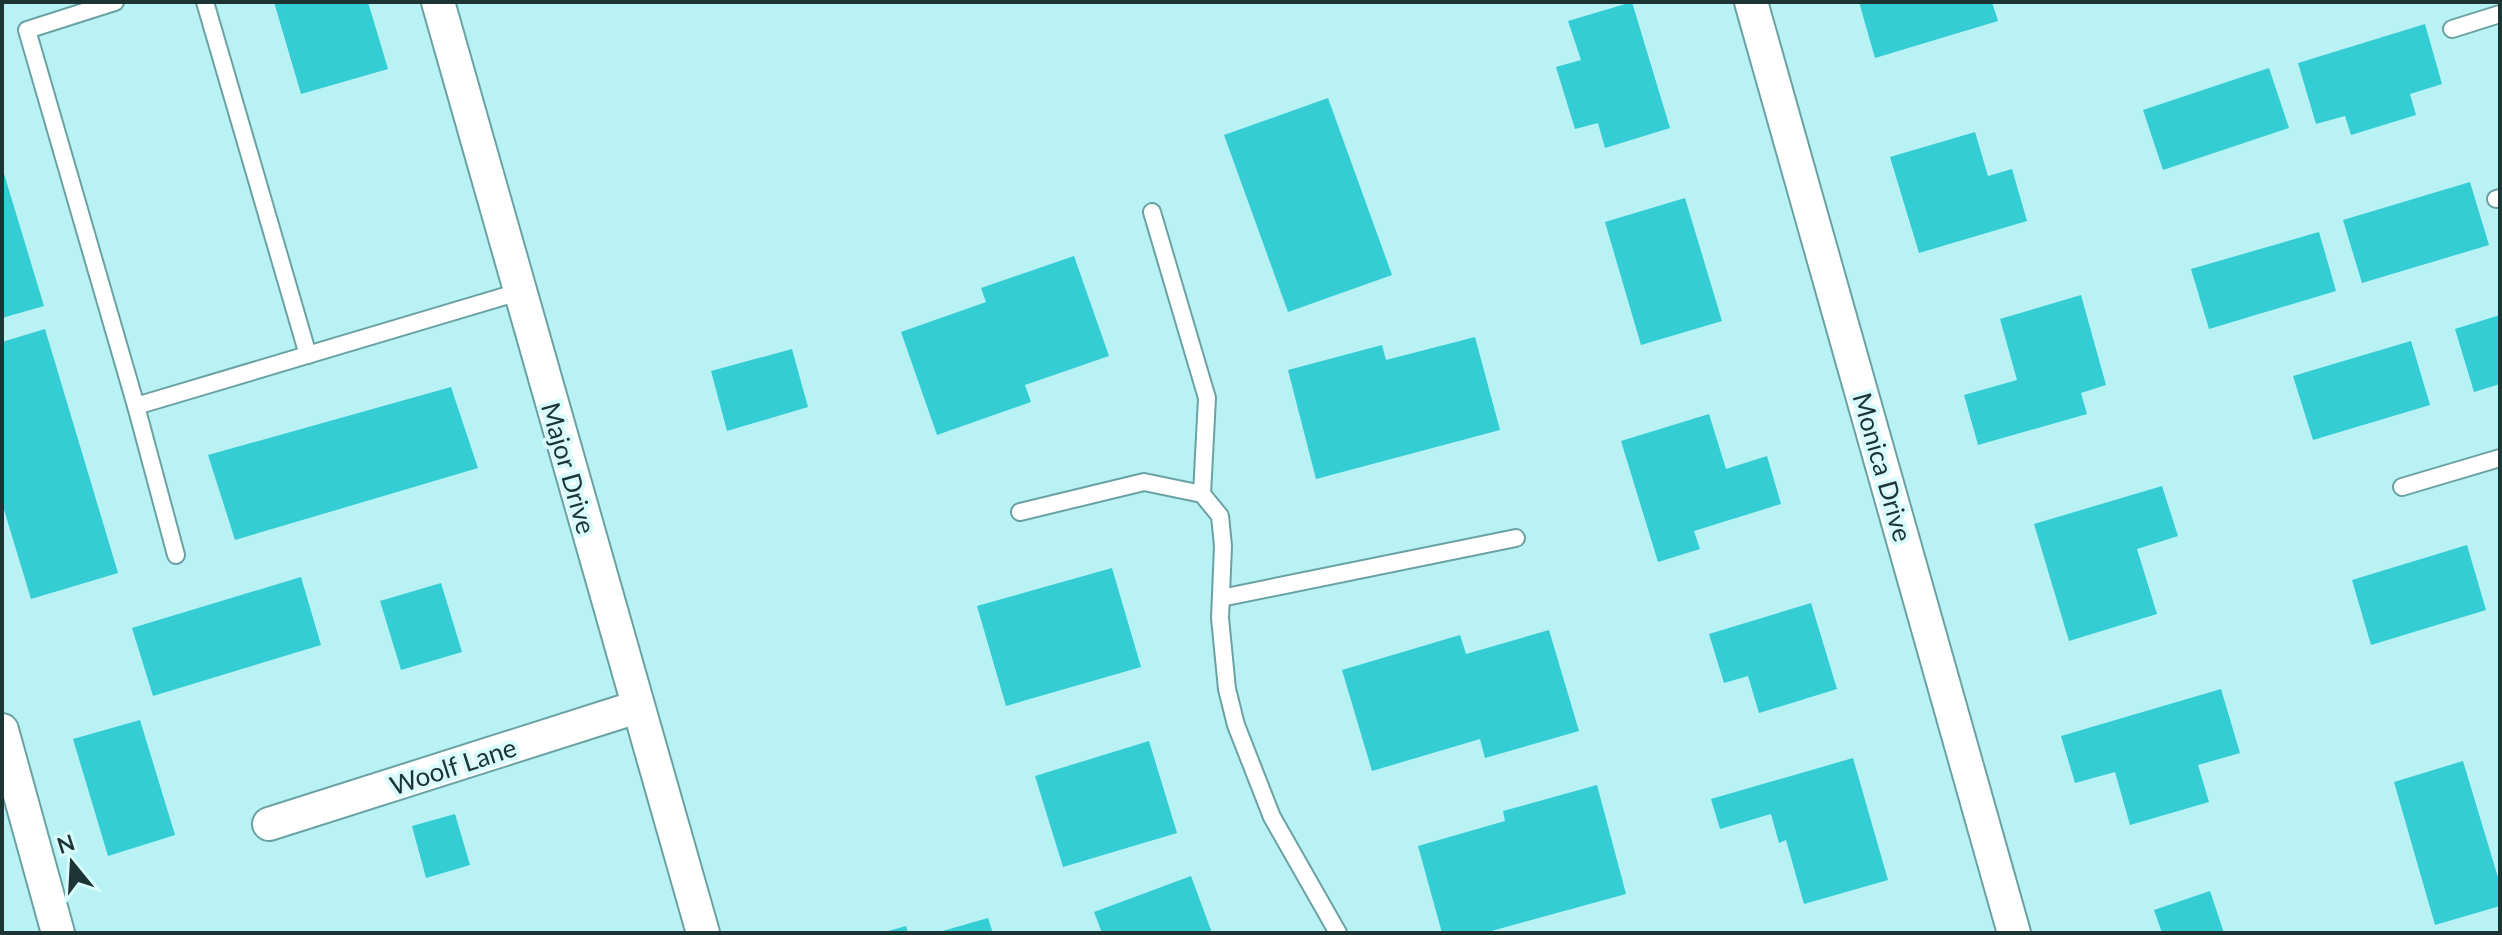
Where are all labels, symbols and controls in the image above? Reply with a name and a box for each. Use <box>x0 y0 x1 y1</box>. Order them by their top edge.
street label: Monica Drive <box>1847 389 1919 545</box>
street label: Major Drive <box>535 399 603 537</box>
street label: Woolf Lane <box>386 731 520 801</box>
north arrow <box>32 823 112 903</box>
text: N <box>53 828 78 859</box>

